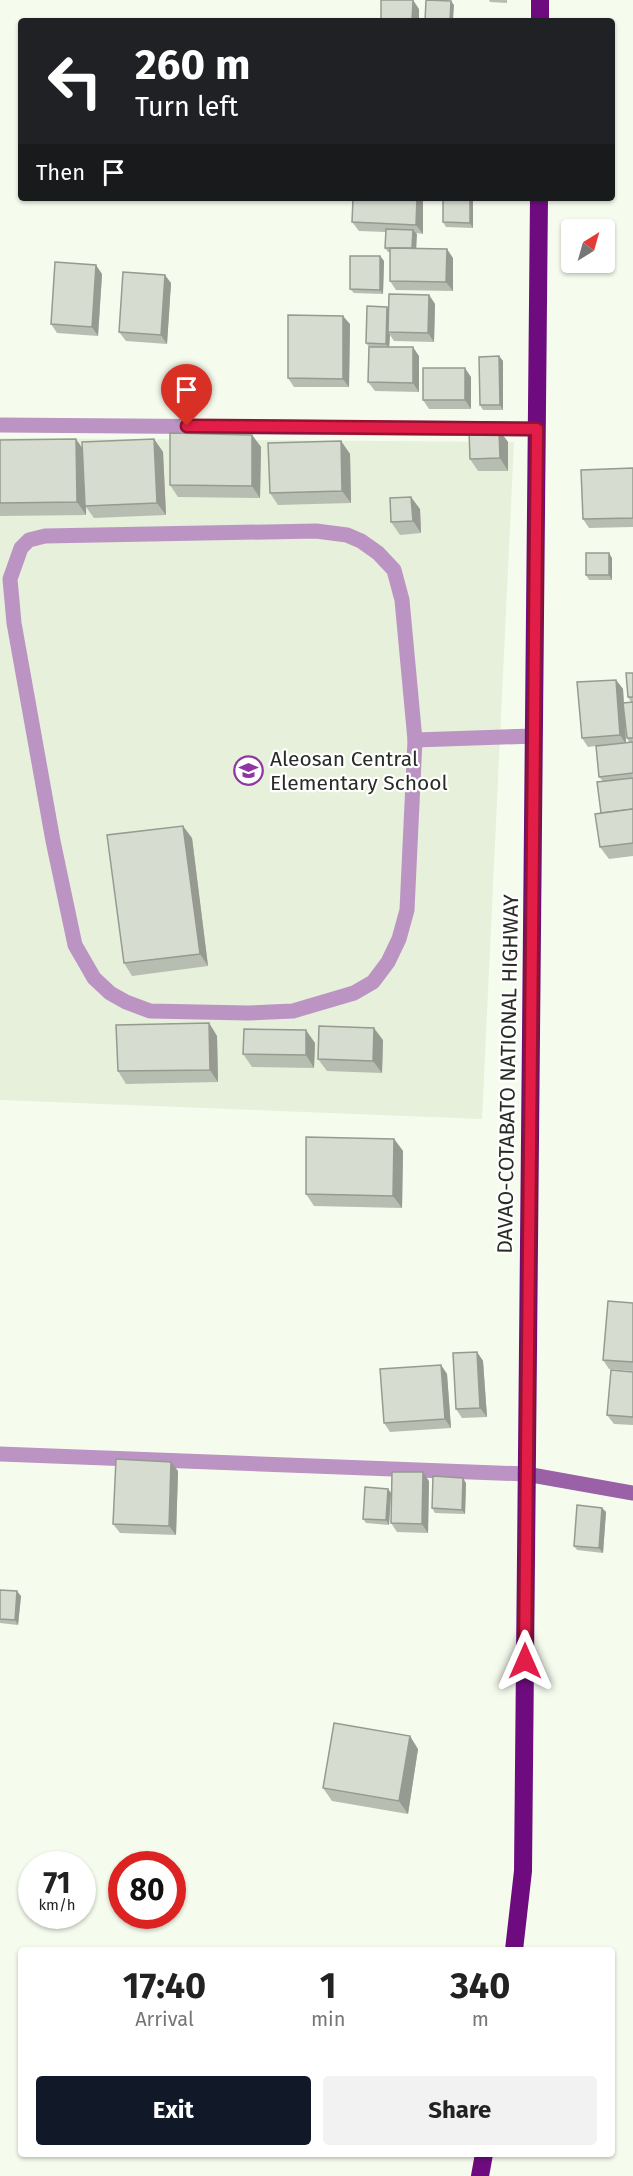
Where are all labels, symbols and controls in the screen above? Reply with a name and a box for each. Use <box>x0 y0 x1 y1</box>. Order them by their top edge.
text: 260 m <box>135 40 250 90</box>
icon: left <box>36 42 114 120</box>
text: Turn left <box>135 91 238 123</box>
icon: arrive <box>97 156 130 189</box>
text: Then <box>36 159 85 186</box>
north arrow <box>561 219 615 273</box>
map controls <box>561 219 615 273</box>
pin <box>161 364 212 426</box>
icon: arrive <box>170 373 203 406</box>
place label: Aleosan Central Elementary School <box>270 746 448 796</box>
school or university icon: Aleosan Central Elementary School <box>233 755 265 787</box>
street label: DAVAO-COTABATO NATIONAL HIGHWAY <box>492 894 524 1254</box>
position arrow <box>493 1629 557 1693</box>
speed limit sign: 80 <box>108 1851 186 1929</box>
text: 71 <box>43 1865 71 1901</box>
text: km/h <box>38 1896 76 1914</box>
text: 17:40 <box>123 1964 206 2008</box>
text: 1 <box>320 1964 337 2008</box>
text: 340 <box>450 1964 510 2008</box>
text: Arrival <box>135 2007 194 2031</box>
text: min <box>311 2007 345 2031</box>
text: m <box>472 2007 489 2031</box>
button: Exit <box>36 2076 311 2145</box>
button: Share <box>323 2076 597 2145</box>

